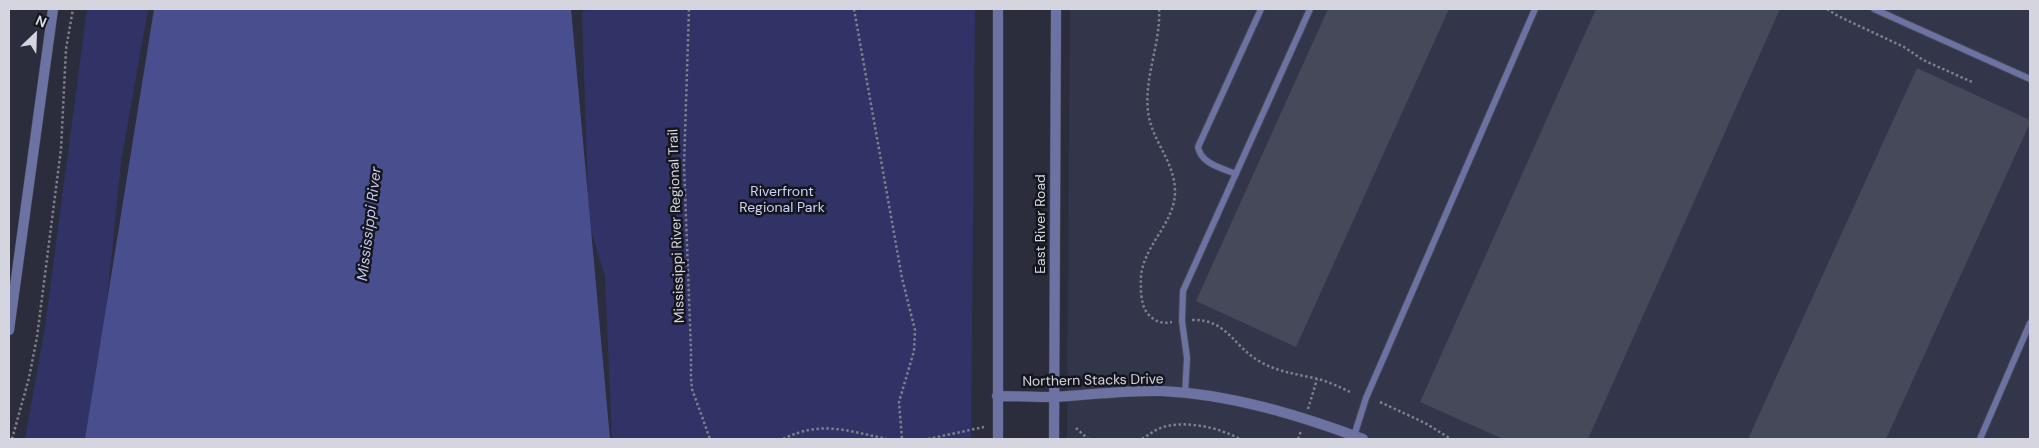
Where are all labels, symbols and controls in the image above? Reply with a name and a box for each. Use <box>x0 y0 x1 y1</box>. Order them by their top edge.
north arrow <box>10 10 60 60</box>
text: N <box>33 11 49 32</box>
street label: Mississippi River Regional Trail <box>665 129 689 323</box>
water label: Mississippi River <box>354 166 386 282</box>
street label: East River Road <box>1033 174 1049 274</box>
park label: Riverfront Regional Park <box>739 184 825 216</box>
street label: Northern Stacks Drive <box>1022 371 1164 391</box>

